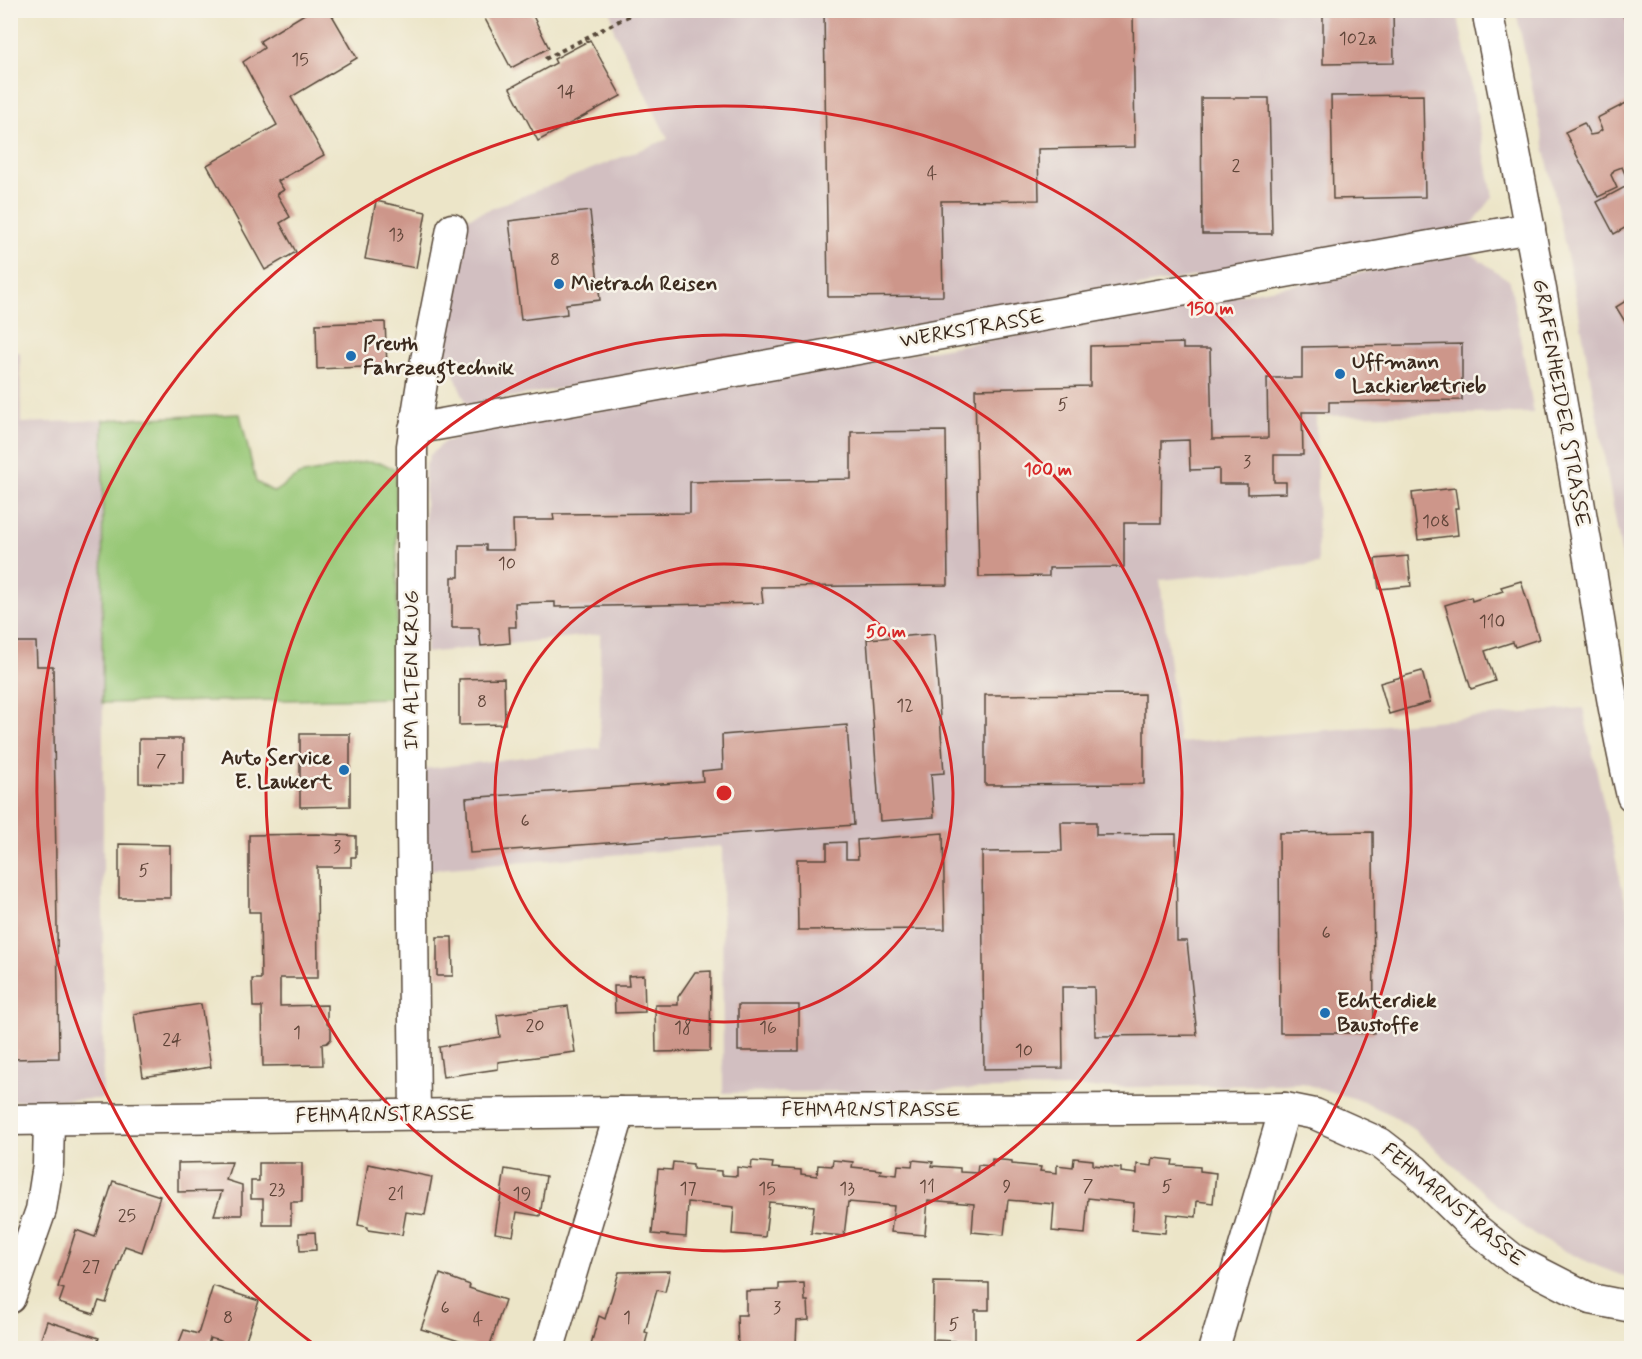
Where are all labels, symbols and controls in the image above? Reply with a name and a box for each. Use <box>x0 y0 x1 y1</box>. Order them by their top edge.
house number: 102a <box>1339 27 1377 51</box>
house number: 15 <box>291 48 309 72</box>
house number: 14 <box>557 80 576 104</box>
house number: 2 <box>1232 154 1241 178</box>
house number: 4 <box>927 162 937 186</box>
house number: 13 <box>388 223 404 247</box>
house number: 8 <box>550 248 560 272</box>
place label: Mietrach Reisen <box>571 270 718 298</box>
marker: Mietrach Reisen <box>552 277 566 291</box>
street label: GRAFENHEIDER STRASSE <box>1525 277 1597 529</box>
text: 150 m <box>1186 297 1234 321</box>
street label: WERKSTRASSE <box>898 302 1047 355</box>
place label: Preuth Fahrzeugtechnik <box>363 330 514 384</box>
place label: Uffmann Lackierbetrieb <box>1352 348 1486 400</box>
marker: Preuth Fahrzeugtechnik <box>344 349 358 363</box>
marker: Uffmann Lackierbetrieb <box>1333 367 1347 381</box>
house number: 5 <box>1058 393 1069 417</box>
house number: 3 <box>1243 450 1251 474</box>
text: 100 m <box>1024 458 1072 482</box>
house number: 108 <box>1422 510 1450 534</box>
house number: 10 <box>498 552 516 576</box>
street label: IM ALTEN KRUG <box>398 590 426 750</box>
house number: 110 <box>1479 610 1505 634</box>
text: 50 m <box>866 620 906 644</box>
house number: 8 <box>477 690 487 714</box>
house number: 12 <box>896 694 914 718</box>
place label: Auto Service E. Laukert <box>221 744 333 796</box>
house number: 7 <box>156 749 167 773</box>
marker: Auto Service E. Laukert <box>337 763 351 777</box>
centre of rings <box>714 783 734 803</box>
house number: 6 <box>520 809 530 833</box>
house number: 3 <box>333 835 341 859</box>
house number: 5 <box>139 859 150 883</box>
house number: 6 <box>1321 921 1331 945</box>
place label: Echterdiek Baustoffe <box>1337 987 1437 1039</box>
marker: Echterdiek Baustoffe <box>1318 1006 1332 1020</box>
house number: 20 <box>525 1014 545 1038</box>
house number: 18 <box>674 1016 692 1040</box>
house number: 16 <box>759 1016 777 1040</box>
house number: 1 <box>293 1021 301 1045</box>
house number: 24 <box>162 1028 182 1052</box>
house number: 10 <box>1015 1039 1033 1063</box>
street label: FEHMARNSTRASSE <box>781 1096 961 1124</box>
street label: FEHMARNSTRASSE <box>295 1099 475 1131</box>
street label: FEHMARNSTRASSE <box>1375 1137 1531 1273</box>
house number: 7 <box>1083 1174 1094 1198</box>
house number: 11 <box>919 1175 935 1199</box>
house number: 9 <box>1003 1175 1012 1199</box>
house number: 5 <box>1162 1175 1173 1199</box>
house number: 17 <box>679 1177 697 1201</box>
house number: 15 <box>758 1177 776 1201</box>
house number: 13 <box>839 1177 855 1201</box>
house number: 23 <box>269 1178 286 1202</box>
house number: 21 <box>388 1182 404 1206</box>
house number: 19 <box>513 1182 531 1206</box>
house number: 25 <box>118 1204 136 1228</box>
house number: 27 <box>82 1255 100 1279</box>
house number: 6 <box>440 1296 450 1320</box>
house number: 3 <box>773 1296 781 1320</box>
house number: 8 <box>223 1306 233 1330</box>
house number: 1 <box>623 1306 631 1330</box>
house number: 4 <box>473 1308 483 1332</box>
house number: 5 <box>949 1313 960 1337</box>

